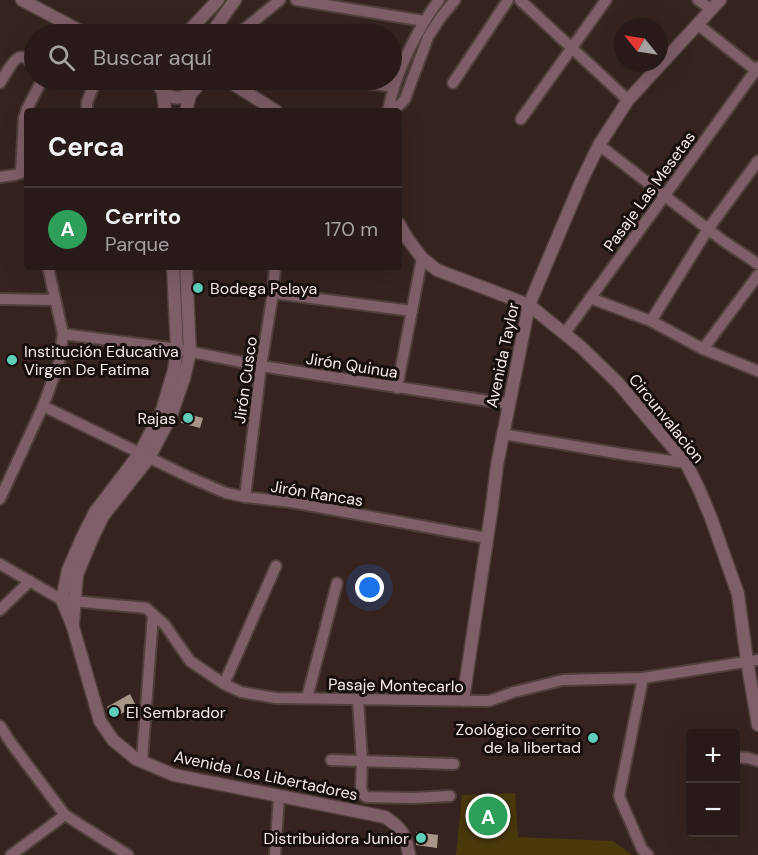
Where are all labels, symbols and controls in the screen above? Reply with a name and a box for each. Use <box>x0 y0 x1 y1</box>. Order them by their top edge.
north arrow <box>614 18 668 72</box>
search box <box>24 24 402 90</box>
icon: search <box>45 41 78 74</box>
text: Buscar aquí <box>93 43 212 72</box>
street label: Pasaje Las Mesetas <box>599 127 700 255</box>
text: Cerca <box>48 130 124 164</box>
text: Cerrito <box>105 202 181 231</box>
text: A <box>60 216 75 242</box>
text: 170 m <box>325 216 378 242</box>
text: Parque <box>105 231 169 257</box>
place label: Bodega Pelaya <box>210 278 317 299</box>
marker: Bodega Pelaya <box>191 281 205 295</box>
street label: Avenida Taylor <box>481 300 524 410</box>
street label: Jirón Cusco <box>229 335 262 425</box>
place label: Institución Educativa Virgen De Fatima <box>24 341 179 380</box>
street label: Jirón Quinua <box>304 348 399 383</box>
marker: Institución Educativa Virgen De Fatima <box>5 353 19 367</box>
street label: Circunvalacion <box>624 369 709 467</box>
place label: Rajas <box>137 408 176 429</box>
marker: Rajas <box>181 411 195 425</box>
street label: Jirón Rancas <box>269 476 365 511</box>
your location <box>355 573 384 602</box>
street label: Pasaje Montecarlo <box>328 674 464 697</box>
place label: El Sembrador <box>126 702 226 723</box>
marker: El Sembrador <box>107 705 121 719</box>
place label: Zoológico cerrito de la libertad <box>456 719 581 758</box>
map controls <box>686 729 740 837</box>
button: + <box>686 729 740 783</box>
marker: Zoológico cerrito de la libertad <box>586 731 600 745</box>
street label: Avenida Los Libertadores <box>172 746 360 805</box>
button: − <box>686 783 740 837</box>
pin: A <box>468 794 508 838</box>
place label: Distribuidora Junior <box>263 828 409 849</box>
marker: Distribuidora Junior <box>414 831 428 845</box>

